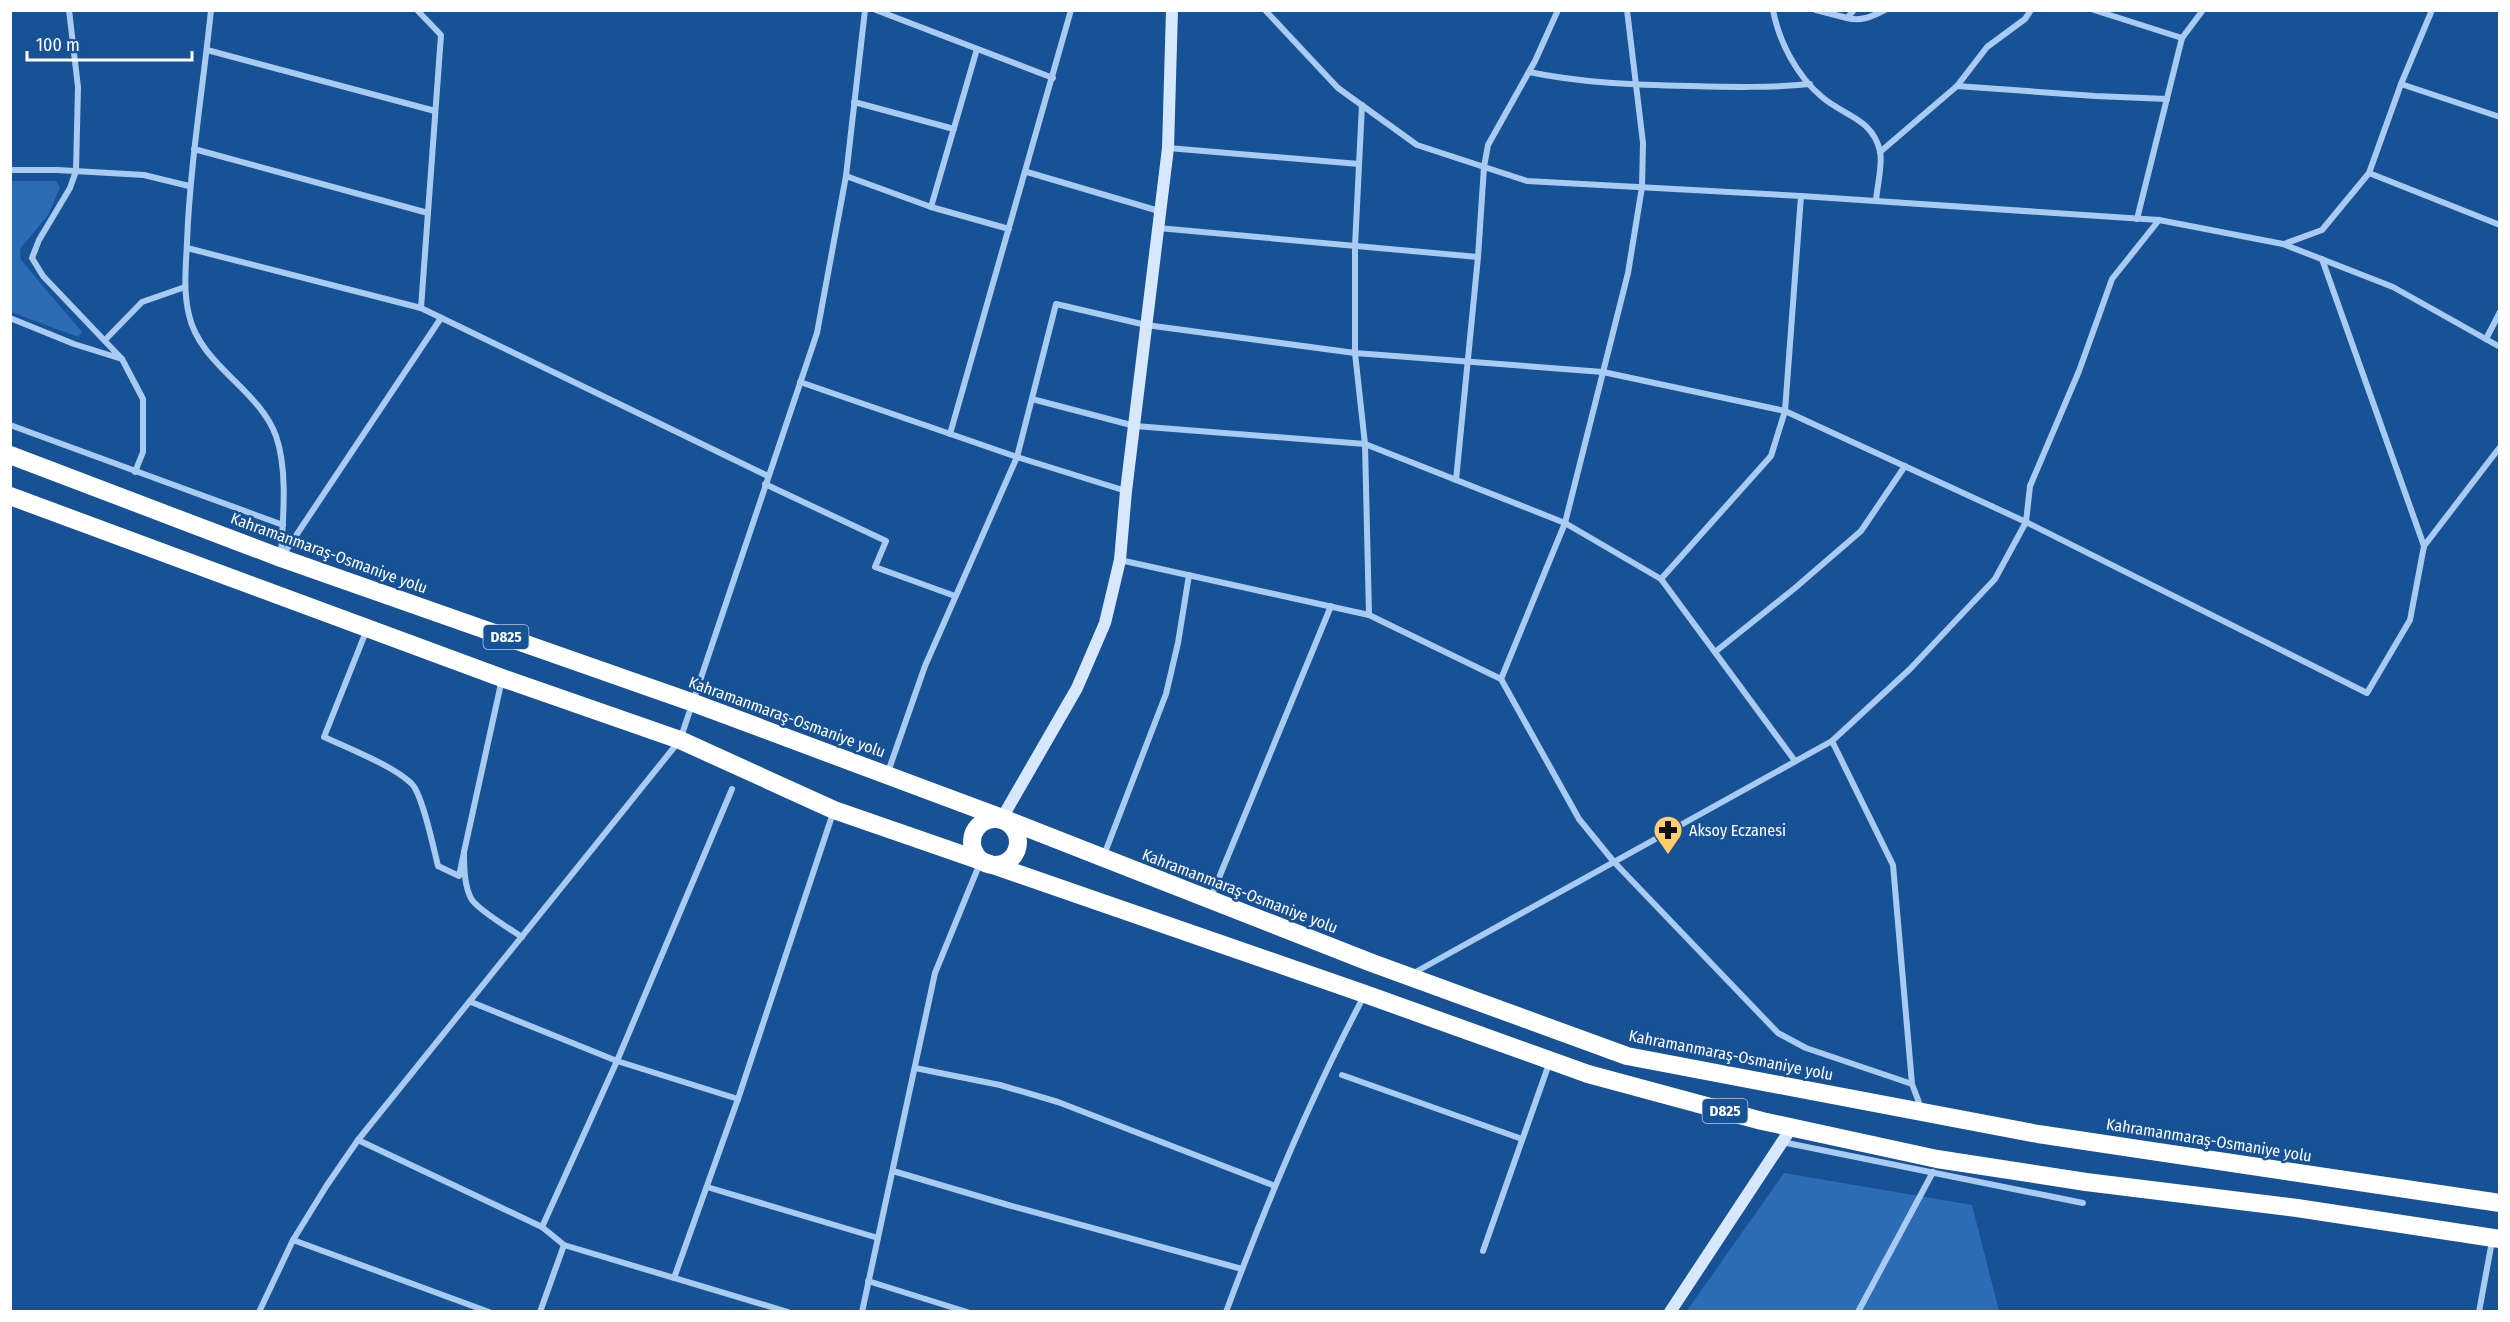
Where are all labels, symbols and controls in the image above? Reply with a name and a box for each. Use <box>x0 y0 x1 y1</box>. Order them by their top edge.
scale bar <box>27 24 192 62</box>
text: 100 m <box>36 34 80 56</box>
street label: Kahramanmaraş-Osmaniye yolu <box>228 509 430 597</box>
road number: D825 <box>484 625 528 649</box>
street label: Kahramanmaraş-Osmaniye yolu <box>686 673 888 761</box>
pharmacy icon: Aksoy Eczanesi <box>1652 814 1684 856</box>
place label: Aksoy Eczanesi <box>1689 821 1786 840</box>
street label: Kahramanmaraş-Osmaniye yolu <box>1140 845 1340 937</box>
street label: Kahramanmaraş-Osmaniye yolu <box>1627 1026 1835 1084</box>
road number: D825 <box>1702 1099 1748 1123</box>
street label: Kahramanmaraş-Osmaniye yolu <box>2105 1114 2313 1166</box>

